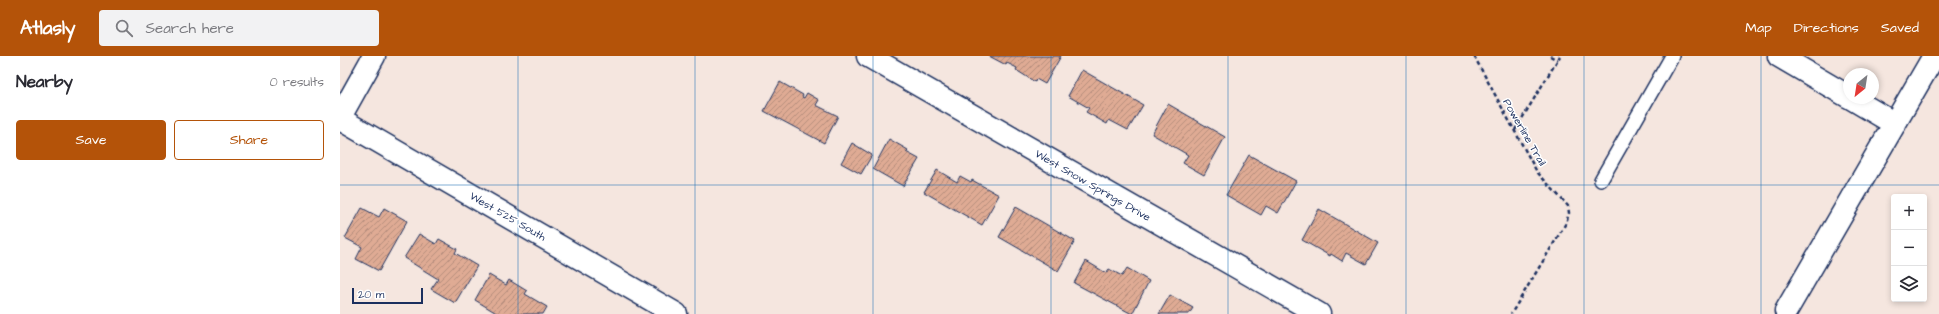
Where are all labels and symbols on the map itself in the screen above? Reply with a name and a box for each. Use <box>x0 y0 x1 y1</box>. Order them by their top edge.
north arrow <box>1843 68 1879 104</box>
street label: Powerline Trail <box>1499 96 1550 169</box>
street label: West Snow Springs Drive <box>1032 146 1153 226</box>
street label: West 525 South <box>467 189 549 245</box>
scale bar <box>352 286 423 305</box>

